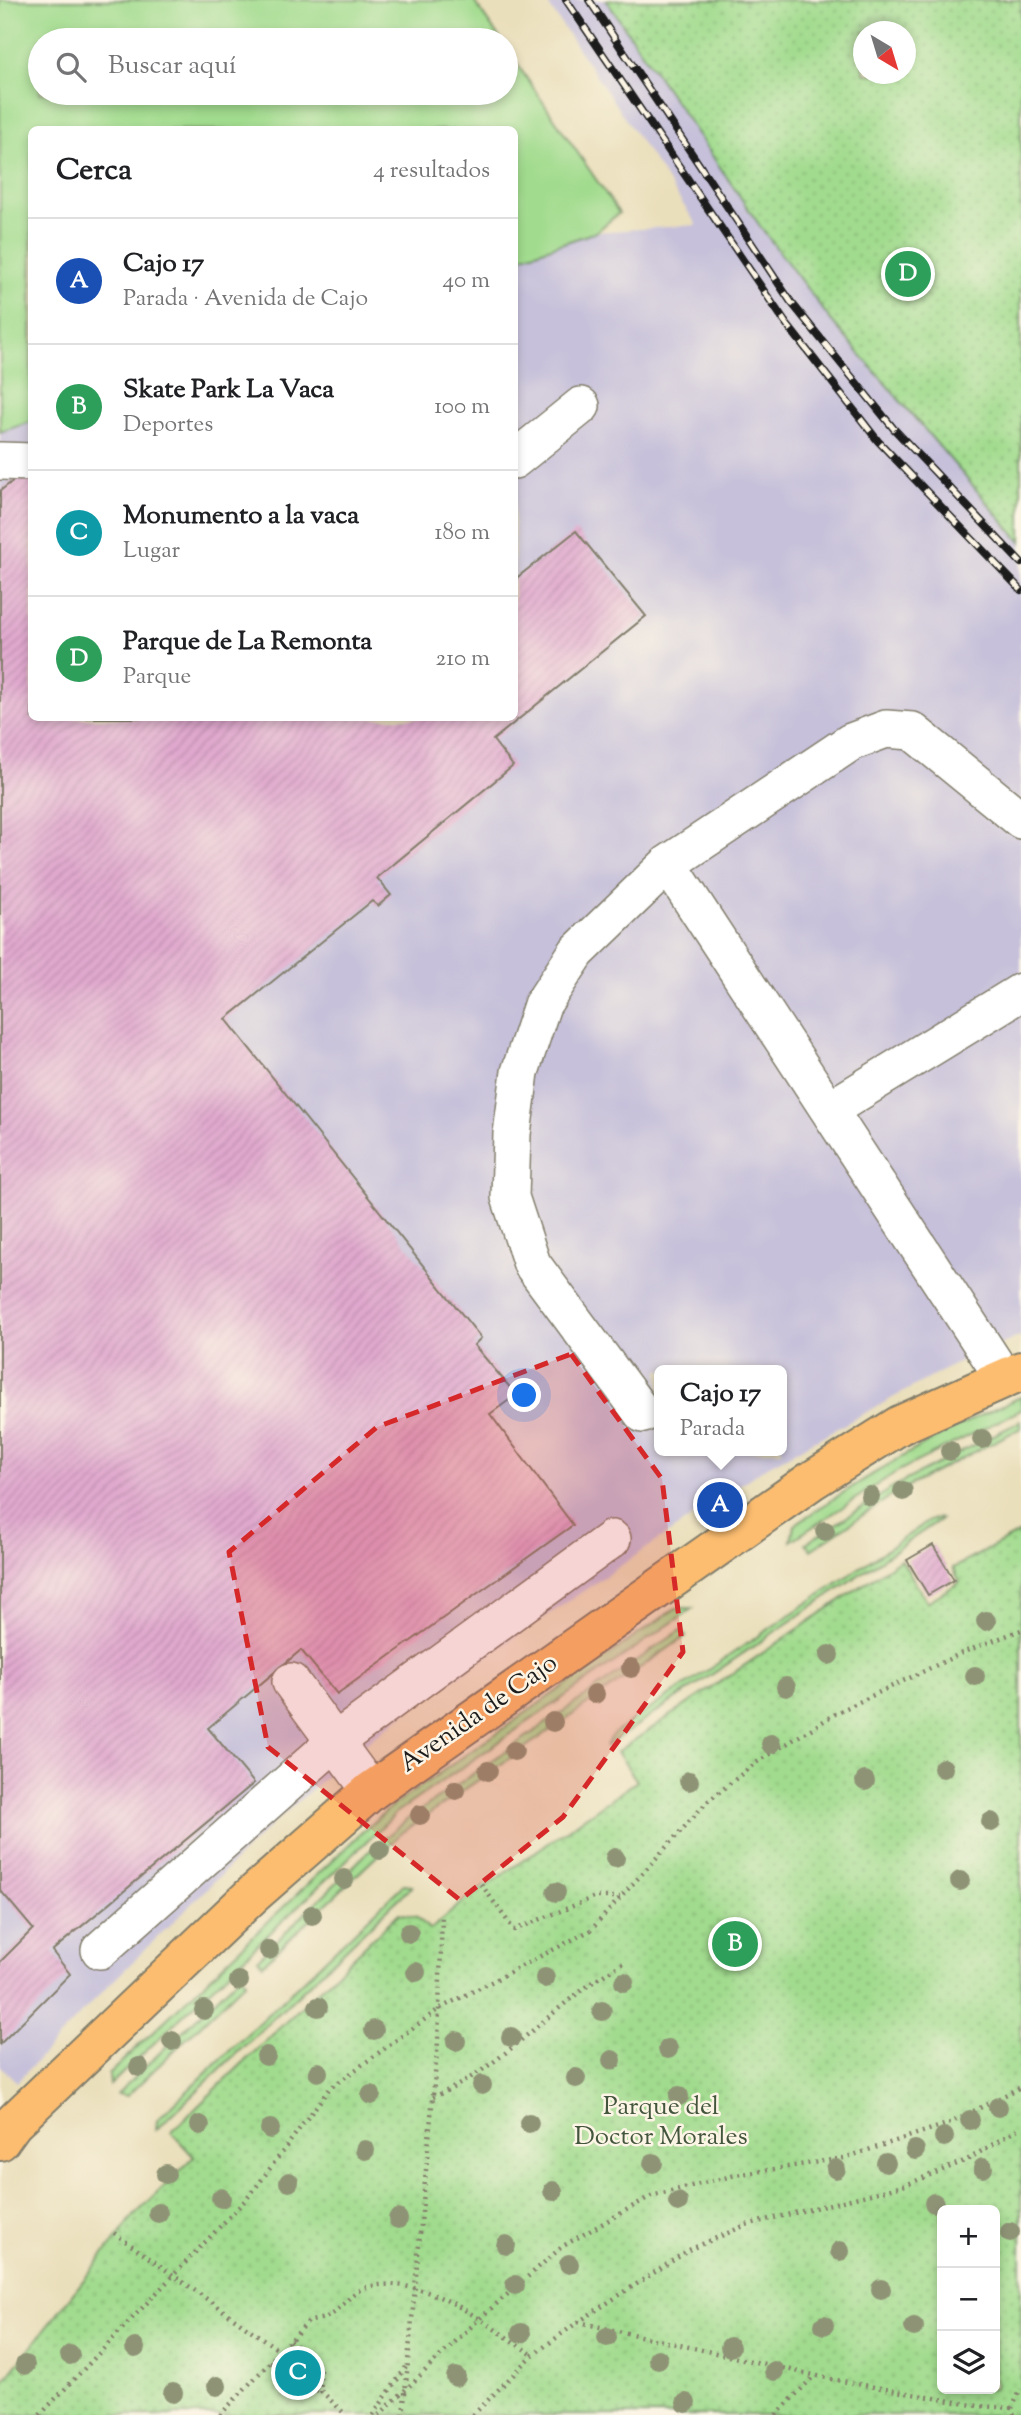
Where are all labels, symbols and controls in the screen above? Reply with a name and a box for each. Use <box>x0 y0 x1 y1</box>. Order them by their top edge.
north arrow <box>853 21 916 84</box>
search box <box>28 28 518 105</box>
icon: search <box>52 48 90 86</box>
text: Buscar aquí <box>108 48 237 85</box>
text: Cerca <box>56 150 132 193</box>
text: 4 resultados <box>373 155 490 188</box>
text: Cajo 17 <box>123 246 204 283</box>
pin: D <box>885 248 931 300</box>
text: A <box>70 265 88 298</box>
text: 40 m <box>443 265 490 298</box>
text: Parada · Avenida de Cajo <box>123 283 368 316</box>
text: Skate Park La Vaca <box>123 372 334 409</box>
text: B <box>72 391 86 424</box>
text: 100 m <box>434 391 490 424</box>
text: Deportes <box>123 409 213 442</box>
text: Monumento a la vaca <box>123 498 359 535</box>
text: C <box>70 517 88 550</box>
text: 180 m <box>435 517 490 550</box>
text: Lugar <box>123 535 180 568</box>
text: Parque de La Remonta <box>123 624 372 661</box>
text: D <box>70 643 88 676</box>
text: 210 m <box>436 643 490 676</box>
text: Parque <box>123 661 191 694</box>
popup <box>654 1365 787 1456</box>
text: Cajo 17 <box>680 1376 761 1413</box>
your location <box>507 1378 541 1412</box>
text: Parada <box>680 1413 745 1446</box>
pin: A <box>697 1479 743 1531</box>
street label: Avenida de Cajo <box>392 1646 566 1782</box>
pin: B <box>712 1918 758 1970</box>
park label: Parque del Doctor Morales <box>574 2089 748 2156</box>
map controls <box>937 2205 1000 2394</box>
button: + <box>937 2205 1000 2268</box>
button: − <box>937 2268 1000 2331</box>
button: layers <box>937 2331 1000 2394</box>
pin: C <box>275 2347 321 2399</box>

